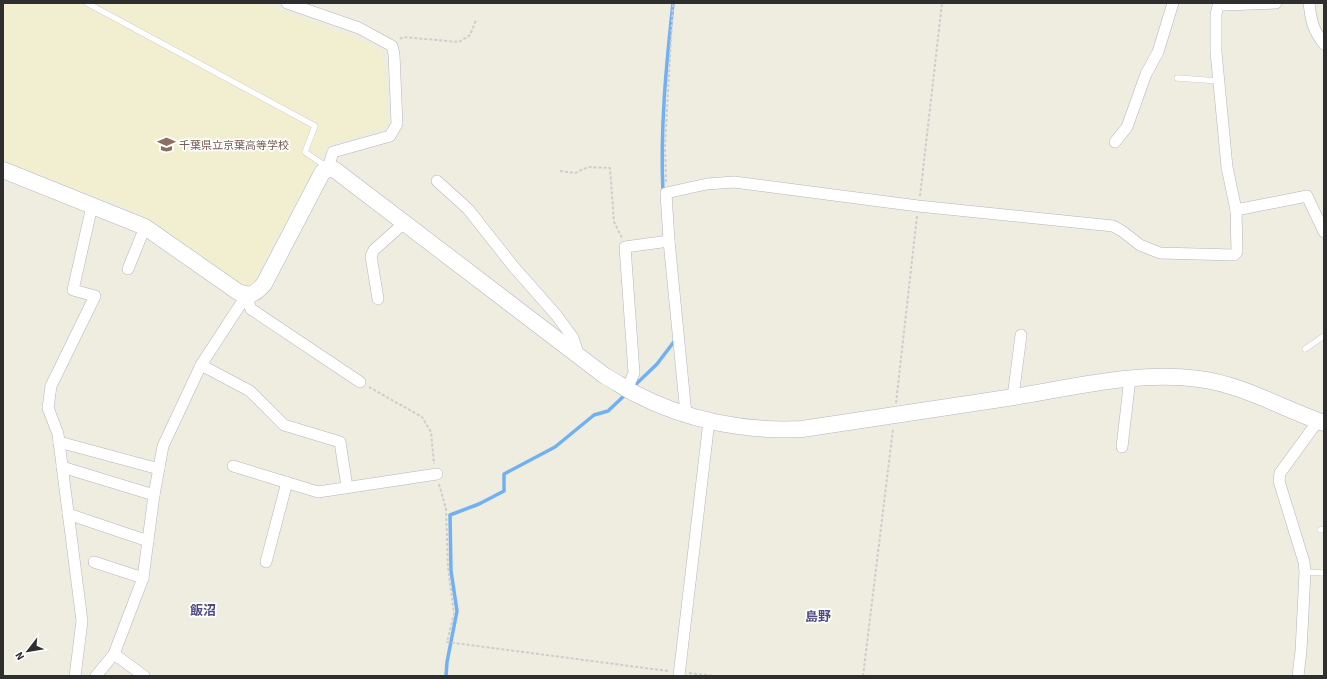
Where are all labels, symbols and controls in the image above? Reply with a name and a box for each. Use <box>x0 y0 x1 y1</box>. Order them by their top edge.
school or university icon: 千葉県立京葉高等学校 <box>156 135 176 155</box>
place label: 千葉県立京葉高等学校 <box>179 138 289 153</box>
district label: 飯沼 <box>190 602 216 620</box>
district label: 島野 <box>805 608 831 626</box>
north arrow <box>8 631 48 671</box>
text: N <box>12 649 28 663</box>

